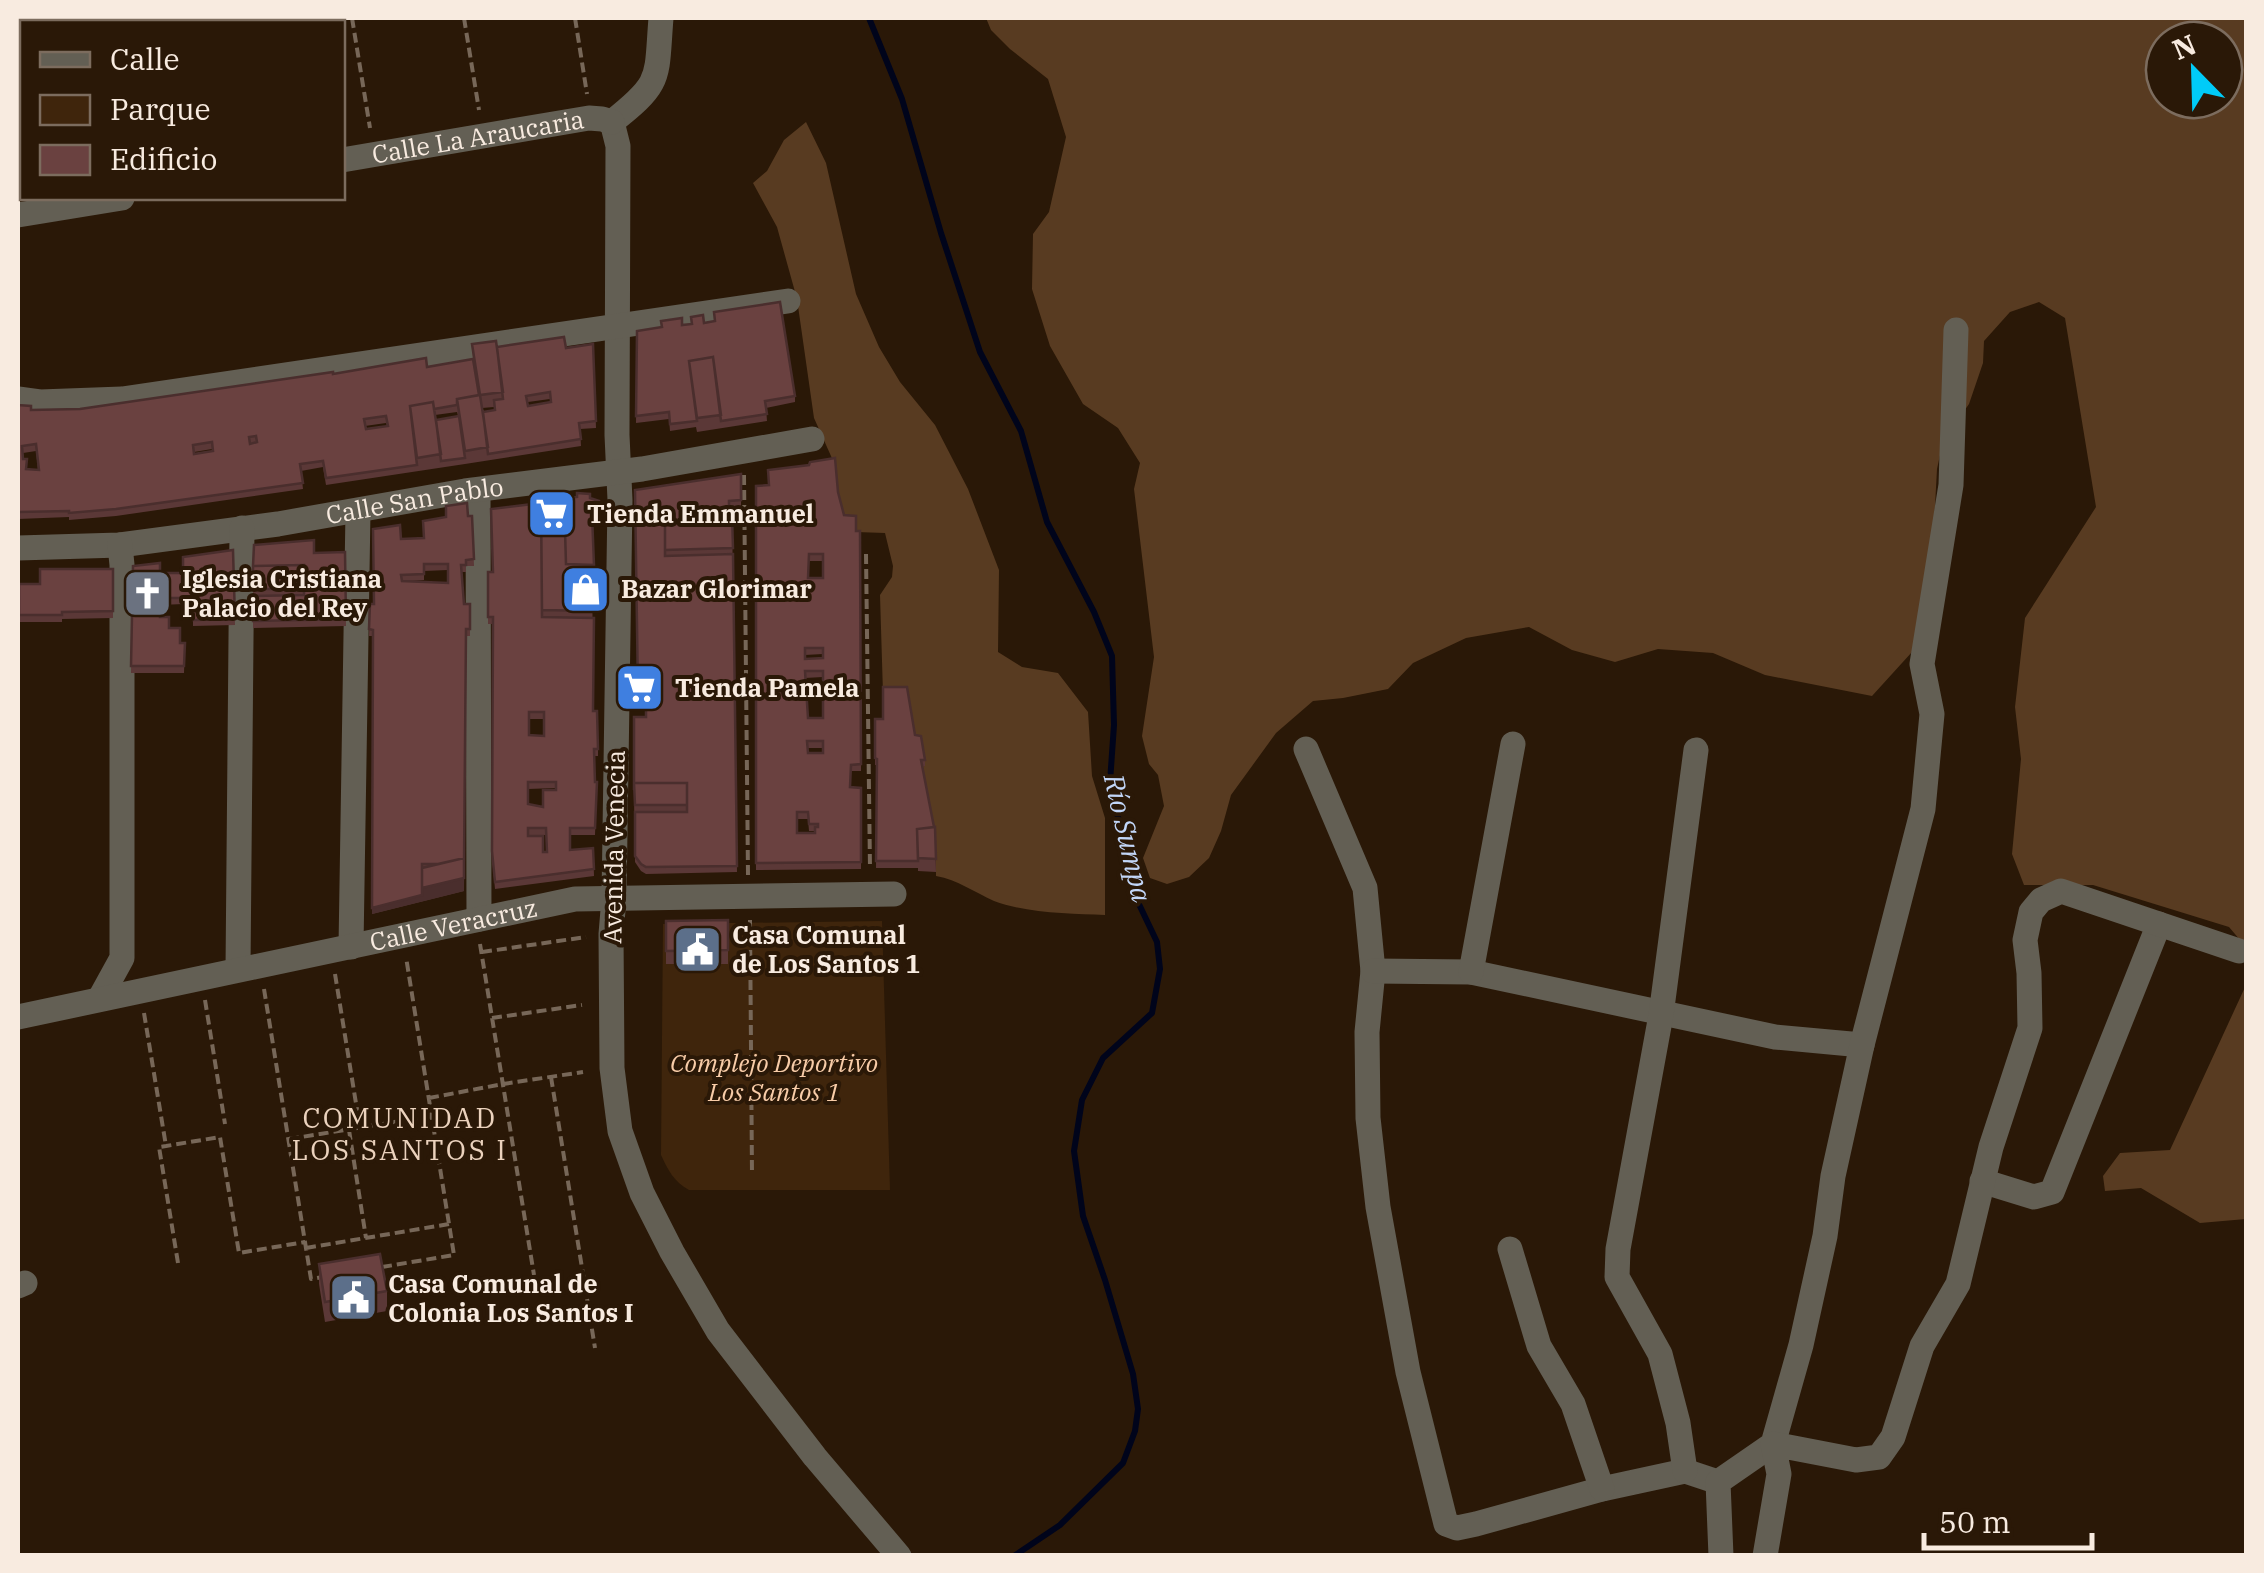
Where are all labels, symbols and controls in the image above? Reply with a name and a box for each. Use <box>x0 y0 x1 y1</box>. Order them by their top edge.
legend <box>20 20 345 200</box>
north arrow <box>2144 20 2244 120</box>
text: N <box>2167 25 2201 68</box>
text: Calle <box>110 39 180 78</box>
text: Parque <box>110 89 211 128</box>
street label: Calle La Araucaria <box>369 102 587 171</box>
text: Edificio <box>110 139 217 178</box>
street label: Calle San Pablo <box>323 469 505 531</box>
supermarket icon: Tienda Emmanuel <box>526 488 578 540</box>
place label: Tienda Emmanuel <box>587 497 814 530</box>
place label: Iglesia Cristiana Palacio del Rey <box>182 562 382 624</box>
shop icon: Bazar Glorimar <box>560 563 612 615</box>
church icon: Iglesia Cristiana Palacio del Rey <box>121 567 173 619</box>
place label: Bazar Glorimar <box>621 572 812 605</box>
supermarket icon: Tienda Pamela <box>614 662 666 714</box>
place label: Tienda Pamela <box>675 671 859 704</box>
street label: Avenida Venecia <box>595 750 632 944</box>
water label: Río Sumpa <box>1096 769 1161 906</box>
street label: Calle Veracruz <box>367 891 540 958</box>
place label: Casa Comunal de Los Santos 1 <box>732 918 920 980</box>
public building icon: Casa Comunal de Los Santos 1 <box>671 923 723 975</box>
park label: Complejo Deportivo Los Santos 1 <box>670 1046 878 1108</box>
district label: COMUNIDAD LOS SANTOS I <box>291 1099 509 1168</box>
place label: Casa Comunal de Colonia Los Santos I <box>388 1267 634 1329</box>
public building icon: Casa Comunal de Colonia Los Santos I <box>327 1272 379 1324</box>
scale bar <box>1924 1488 2092 1550</box>
text: 50 m <box>1939 1502 2011 1541</box>

